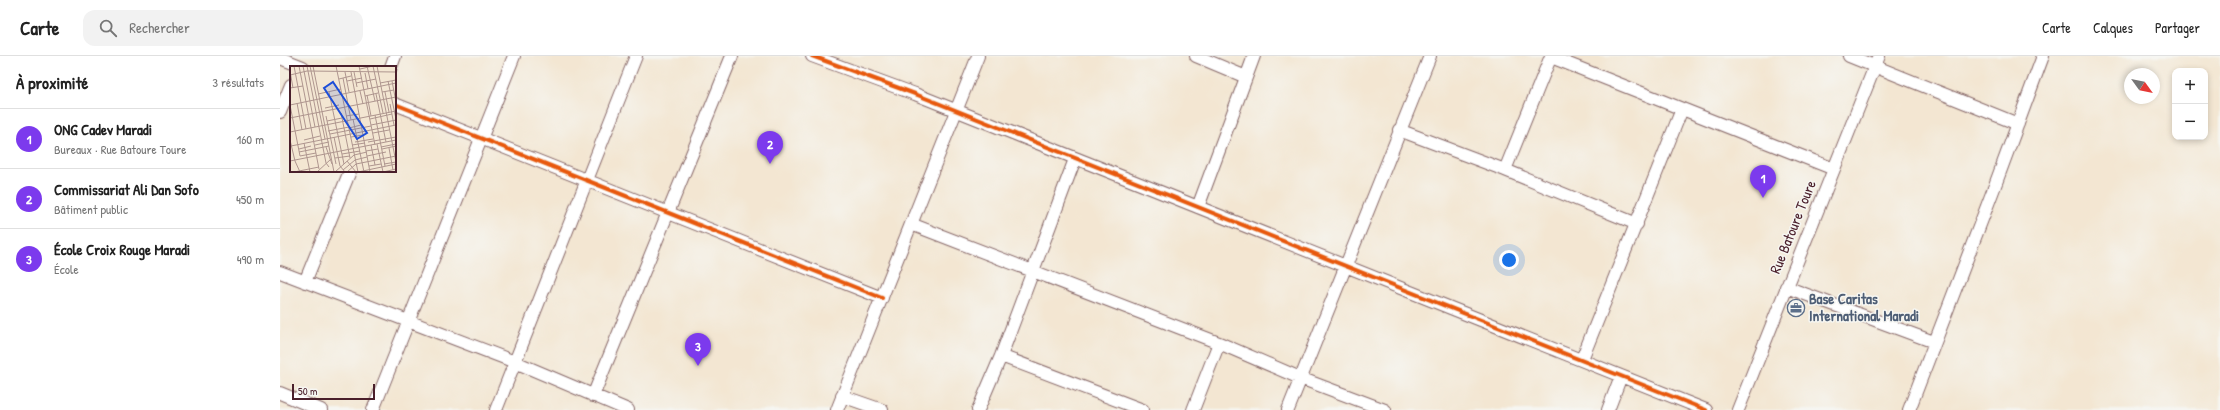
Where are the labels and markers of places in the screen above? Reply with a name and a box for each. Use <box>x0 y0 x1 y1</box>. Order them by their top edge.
pin: 2 <box>757 131 783 164</box>
pin: 1 <box>1750 165 1776 198</box>
place label: Base Caritas International Maradi <box>1809 288 1919 326</box>
office icon: Base Caritas International Maradi <box>1786 298 1806 318</box>
pin: 3 <box>685 333 711 366</box>

